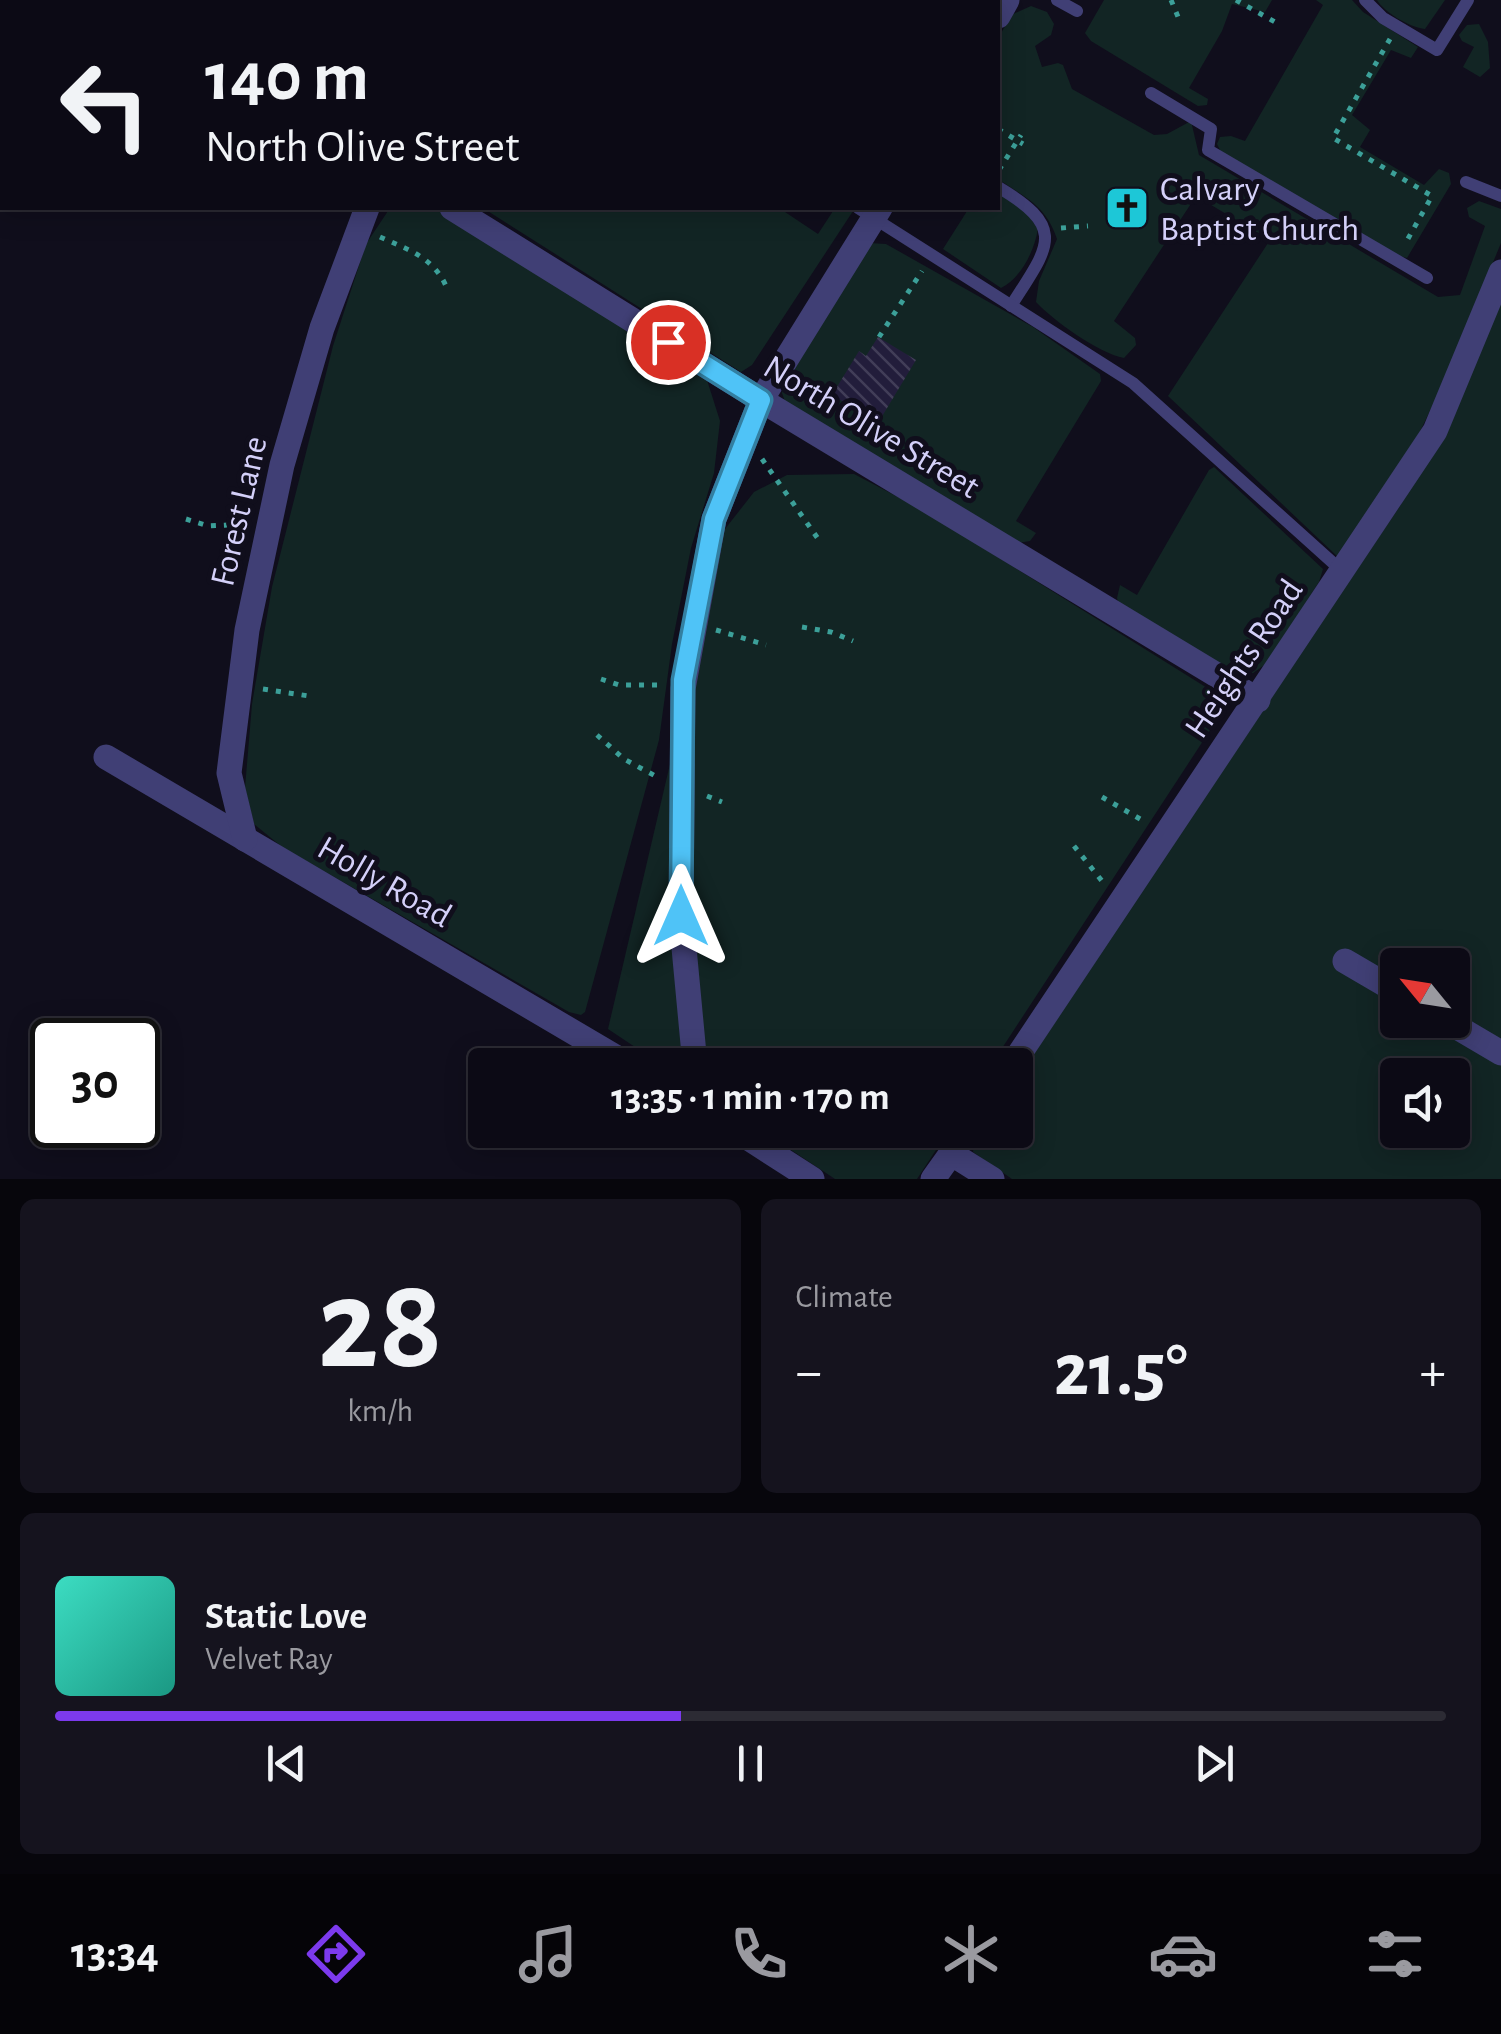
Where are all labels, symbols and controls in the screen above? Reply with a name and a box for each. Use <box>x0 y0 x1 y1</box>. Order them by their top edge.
icon: left <box>40 40 170 170</box>
text: 140 m <box>205 43 369 113</box>
text: North Olive Street <box>205 125 519 170</box>
place label: Calvary Baptist Church <box>1160 172 1359 247</box>
church icon: Calvary Baptist Church <box>1104 185 1150 231</box>
pin <box>626 300 711 385</box>
icon: arrive <box>641 315 696 370</box>
street label: North Olive Street <box>757 349 985 505</box>
street label: Forest Lane <box>205 433 274 590</box>
street label: Heights Road <box>1179 573 1310 744</box>
street label: Holly Road <box>311 830 457 934</box>
position arrow <box>629 864 733 968</box>
north arrow <box>1380 948 1470 1038</box>
map controls <box>1380 948 1470 1148</box>
speed limit sign: 30 <box>30 1018 160 1148</box>
button: sound <box>1380 1058 1470 1148</box>
text: 13:35 · 1 min · 170 m <box>611 1079 890 1117</box>
text: 28 <box>318 1262 443 1392</box>
text: Climate <box>796 1281 893 1313</box>
text: 21.5° <box>1054 1334 1188 1409</box>
text: − <box>796 1345 822 1400</box>
text: + <box>1420 1345 1446 1400</box>
text: km/h <box>347 1395 413 1427</box>
text: Static Love <box>205 1598 367 1636</box>
text: Velvet Ray <box>205 1643 333 1675</box>
icon: previous <box>259 1736 314 1791</box>
icon: pause <box>723 1736 778 1791</box>
icon: next <box>1187 1736 1242 1791</box>
icon: directions <box>301 1919 371 1989</box>
icon: music <box>513 1919 583 1989</box>
icon: phone <box>724 1919 794 1989</box>
icon: climate <box>936 1919 1006 1989</box>
icon: car <box>1148 1919 1218 1989</box>
icon: filters <box>1360 1919 1430 1989</box>
text: 13:34 <box>71 1931 159 1976</box>

